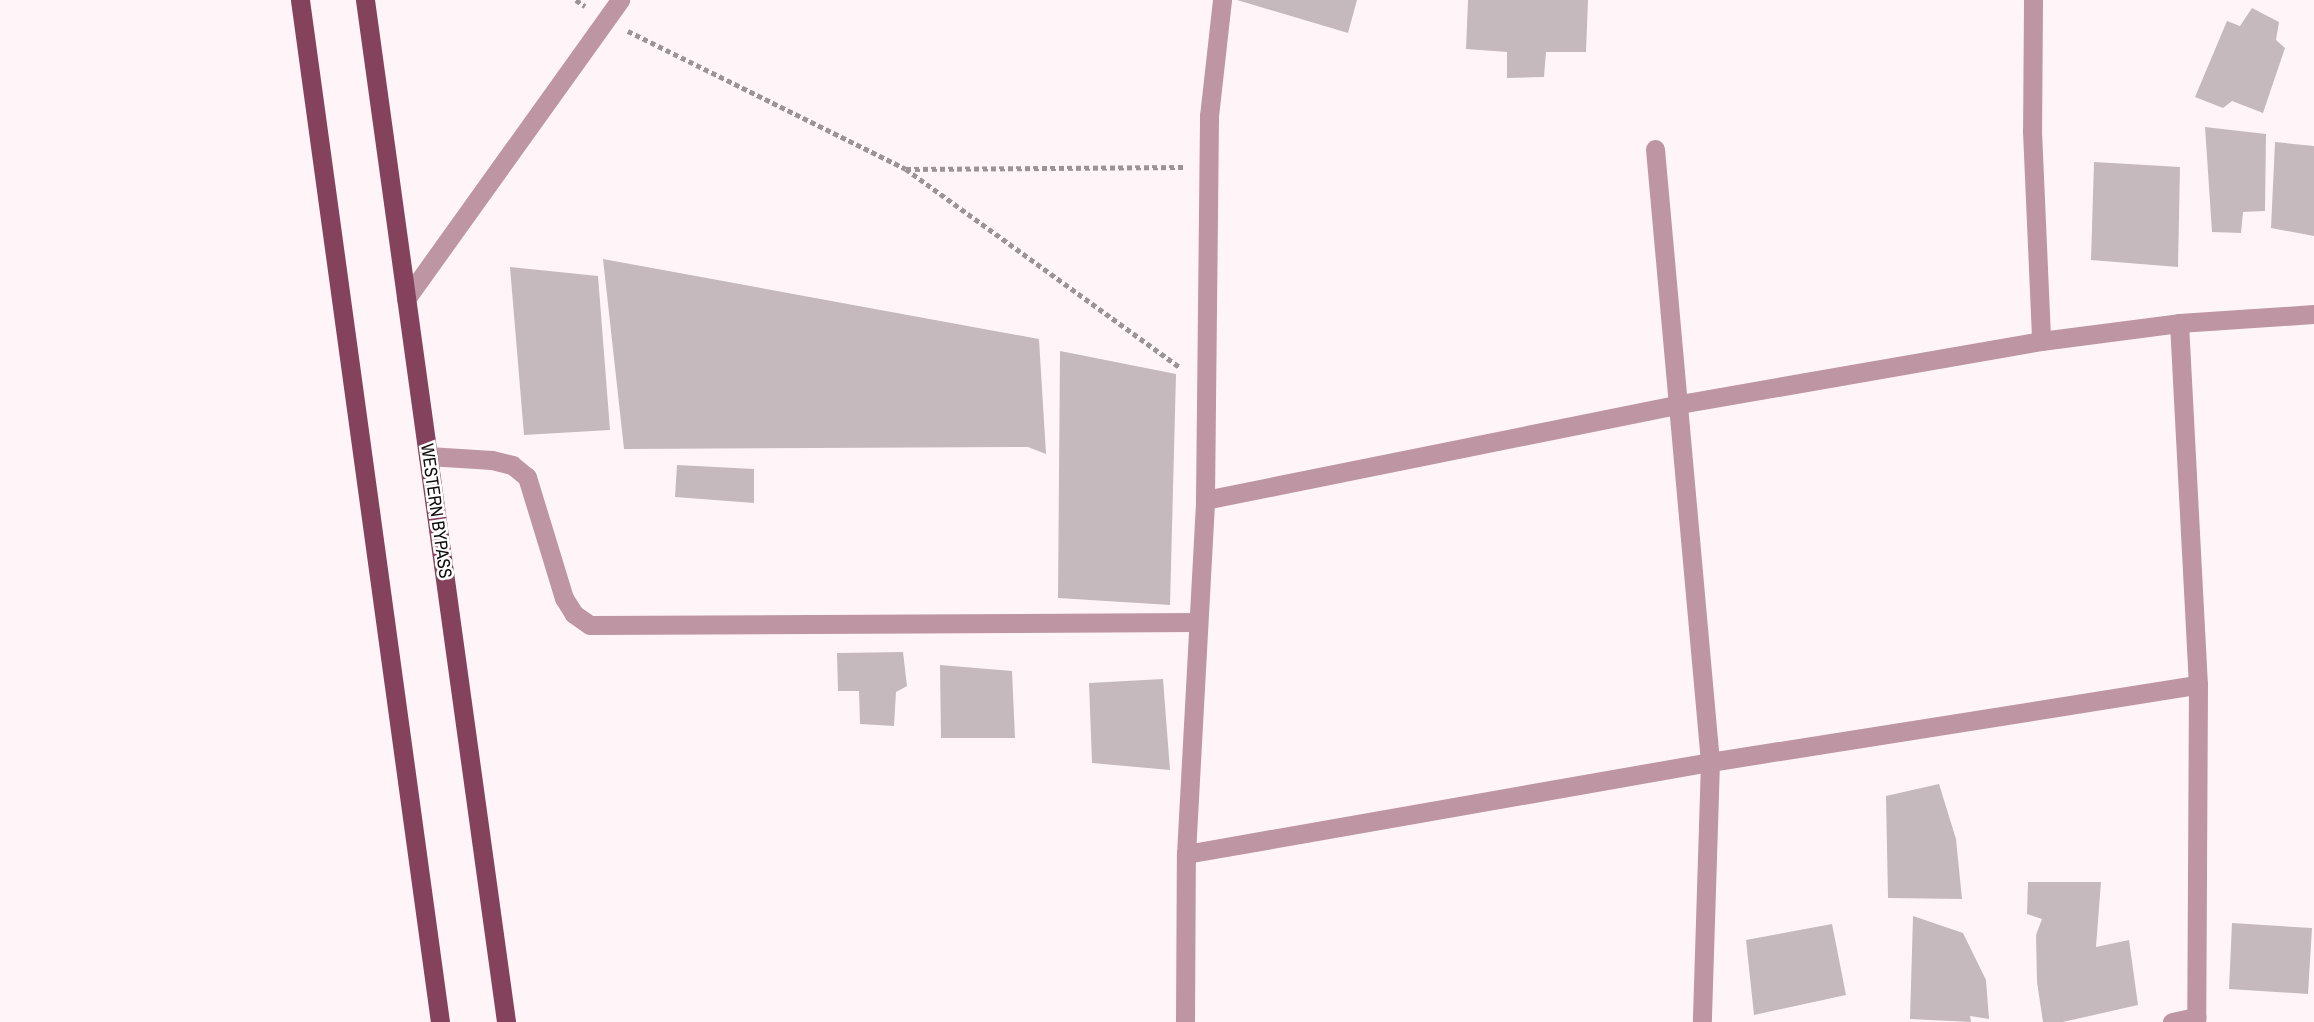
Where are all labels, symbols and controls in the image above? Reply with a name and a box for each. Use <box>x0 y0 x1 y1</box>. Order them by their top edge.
street label: WESTERN BYPASS <box>416 442 456 580</box>

